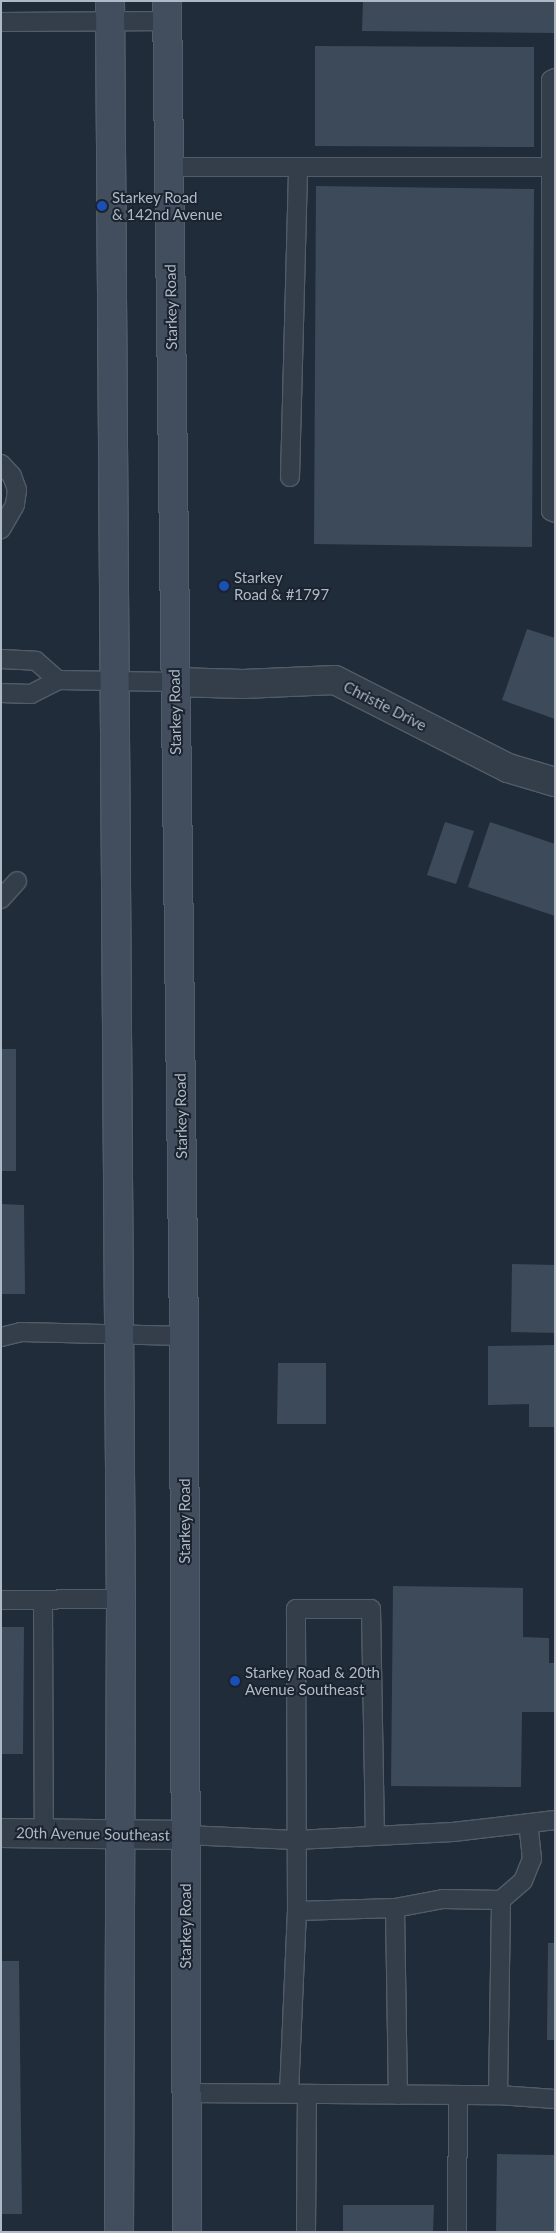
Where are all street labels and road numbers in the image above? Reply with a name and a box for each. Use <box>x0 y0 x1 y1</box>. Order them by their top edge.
street label: Starkey Road <box>161 264 181 350</box>
street label: Starkey Road <box>165 669 185 755</box>
street label: Christie Drive <box>341 677 429 735</box>
street label: Starkey Road <box>171 1073 191 1159</box>
street label: Starkey Road <box>176 1478 194 1564</box>
street label: 20th Avenue Southeast <box>16 1824 170 1844</box>
street label: Starkey Road <box>177 1883 195 1969</box>

